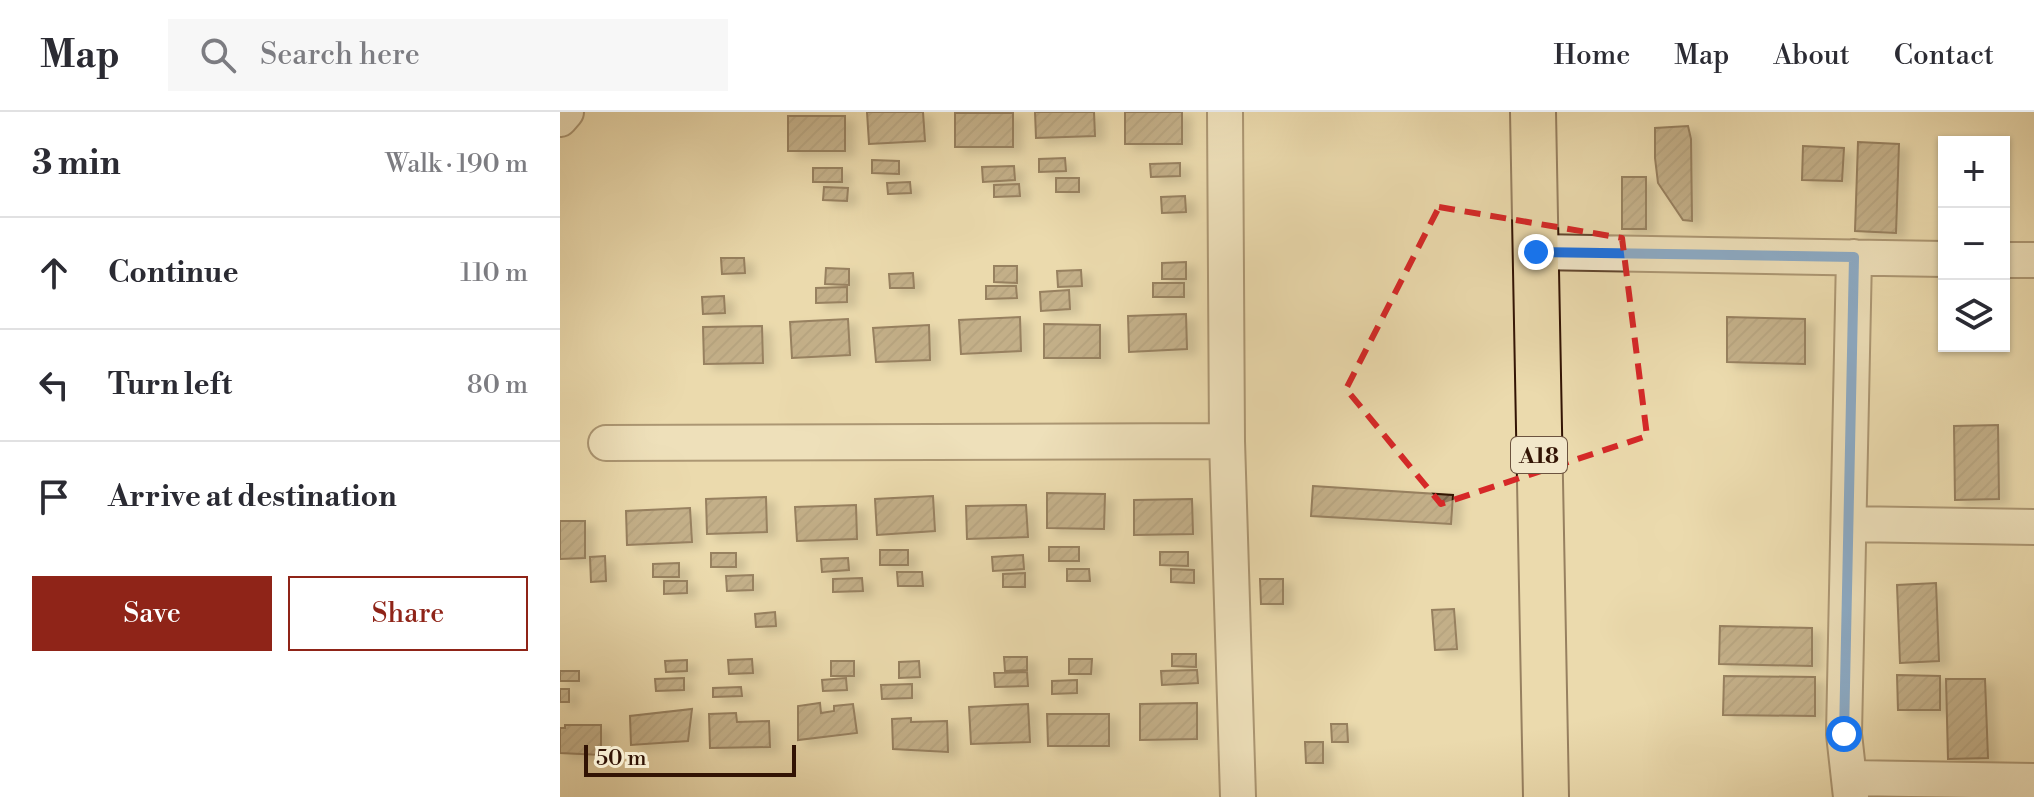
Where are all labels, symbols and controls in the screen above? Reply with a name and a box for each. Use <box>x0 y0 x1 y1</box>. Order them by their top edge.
search box <box>168 19 728 91</box>
text: Map <box>40 32 120 79</box>
icon: search <box>196 33 240 77</box>
text: Search here <box>260 36 420 74</box>
text: Home <box>1554 38 1630 73</box>
text: Map <box>1674 38 1729 73</box>
text: About <box>1773 38 1850 73</box>
text: Contact <box>1894 38 1994 73</box>
map controls <box>1938 136 2010 352</box>
button: + <box>1938 136 2010 208</box>
text: 3 min <box>32 143 121 185</box>
text: Walk · 190 m <box>385 148 528 180</box>
button: − <box>1938 208 2010 280</box>
route end <box>1518 234 1554 270</box>
icon: ahead <box>32 251 76 295</box>
text: Continue <box>108 254 239 292</box>
text: 110 m <box>460 257 528 289</box>
button: layers <box>1938 280 2010 352</box>
icon: left <box>32 363 76 407</box>
text: Turn left <box>108 366 232 404</box>
text: 80 m <box>467 369 528 401</box>
road number: A18 <box>1511 437 1567 473</box>
icon: arrive <box>32 475 76 519</box>
text: Arrive at destination <box>108 478 397 516</box>
button: Save <box>32 576 272 651</box>
button: Share <box>288 576 528 651</box>
route start <box>1826 716 1862 752</box>
scale bar <box>584 741 796 777</box>
text: 50 m <box>596 745 647 772</box>

